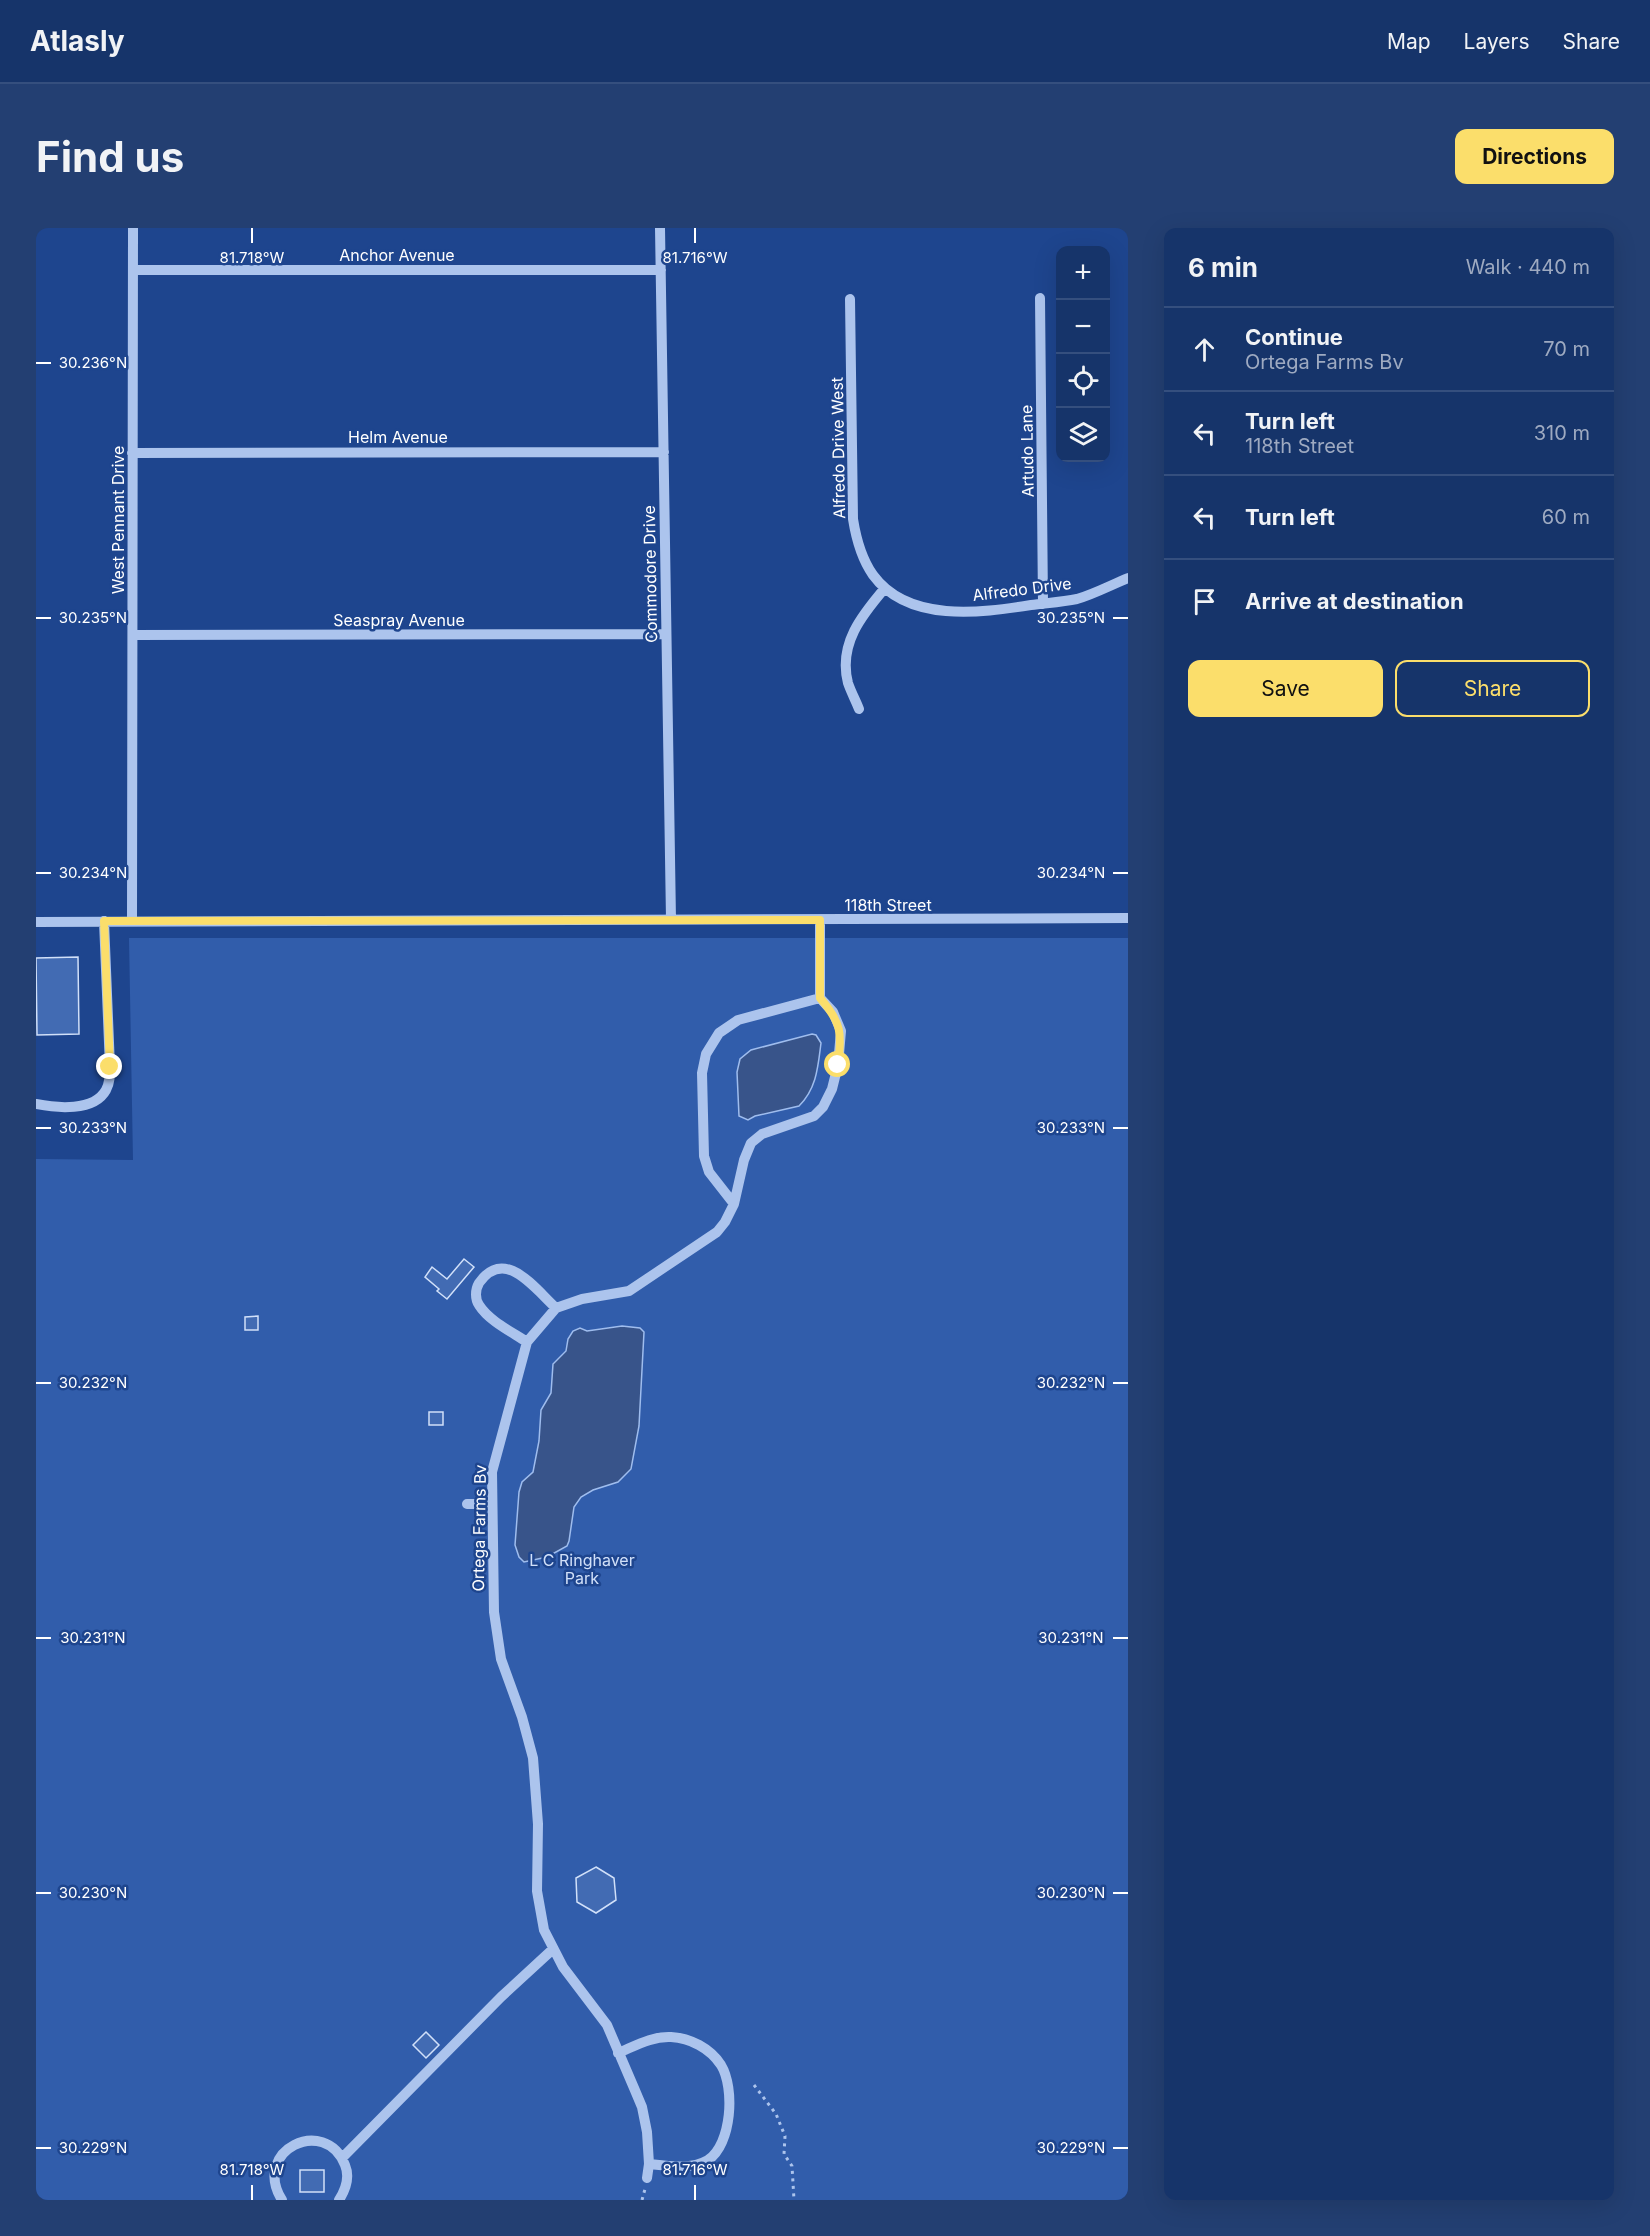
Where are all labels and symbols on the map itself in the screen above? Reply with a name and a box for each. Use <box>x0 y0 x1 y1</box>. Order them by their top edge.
street label: Anchor Avenue <box>339 245 455 265</box>
text: 81.718°W <box>220 248 285 267</box>
text: 81.716°W <box>663 248 728 267</box>
text: 30.236°N <box>59 353 127 372</box>
street label: Alfredo Drive West <box>827 377 849 519</box>
street label: Artudo Lane <box>1016 404 1038 498</box>
street label: Helm Avenue <box>348 427 448 447</box>
street label: West Pennant Drive <box>108 446 128 594</box>
street label: Commodore Drive <box>639 505 661 643</box>
street label: Alfredo Drive <box>971 573 1073 605</box>
text: 30.235°N <box>59 608 127 627</box>
text: 30.235°N <box>1037 608 1105 627</box>
street label: Seaspray Avenue <box>333 610 465 630</box>
text: 30.234°N <box>59 863 127 882</box>
text: 30.234°N <box>1037 863 1105 882</box>
street label: 118th Street <box>844 895 932 915</box>
route start <box>824 1051 850 1077</box>
route end <box>96 1053 122 1079</box>
text: 30.233°N <box>59 1118 127 1137</box>
text: 30.233°N <box>1037 1118 1105 1137</box>
text: 30.232°N <box>59 1373 127 1392</box>
text: 30.232°N <box>1037 1373 1105 1392</box>
street label: Ortega Farms Bv <box>468 1464 490 1592</box>
park label: L C Ringhaver Park <box>529 1550 635 1588</box>
text: 30.231°N <box>60 1628 126 1647</box>
text: 30.231°N <box>1038 1628 1104 1647</box>
text: 30.230°N <box>59 1883 127 1902</box>
text: 30.230°N <box>1037 1883 1105 1902</box>
text: 30.229°N <box>59 2138 127 2157</box>
text: 30.229°N <box>1037 2138 1105 2157</box>
text: 81.718°W <box>220 2160 285 2179</box>
text: 81.716°W <box>663 2160 728 2179</box>

